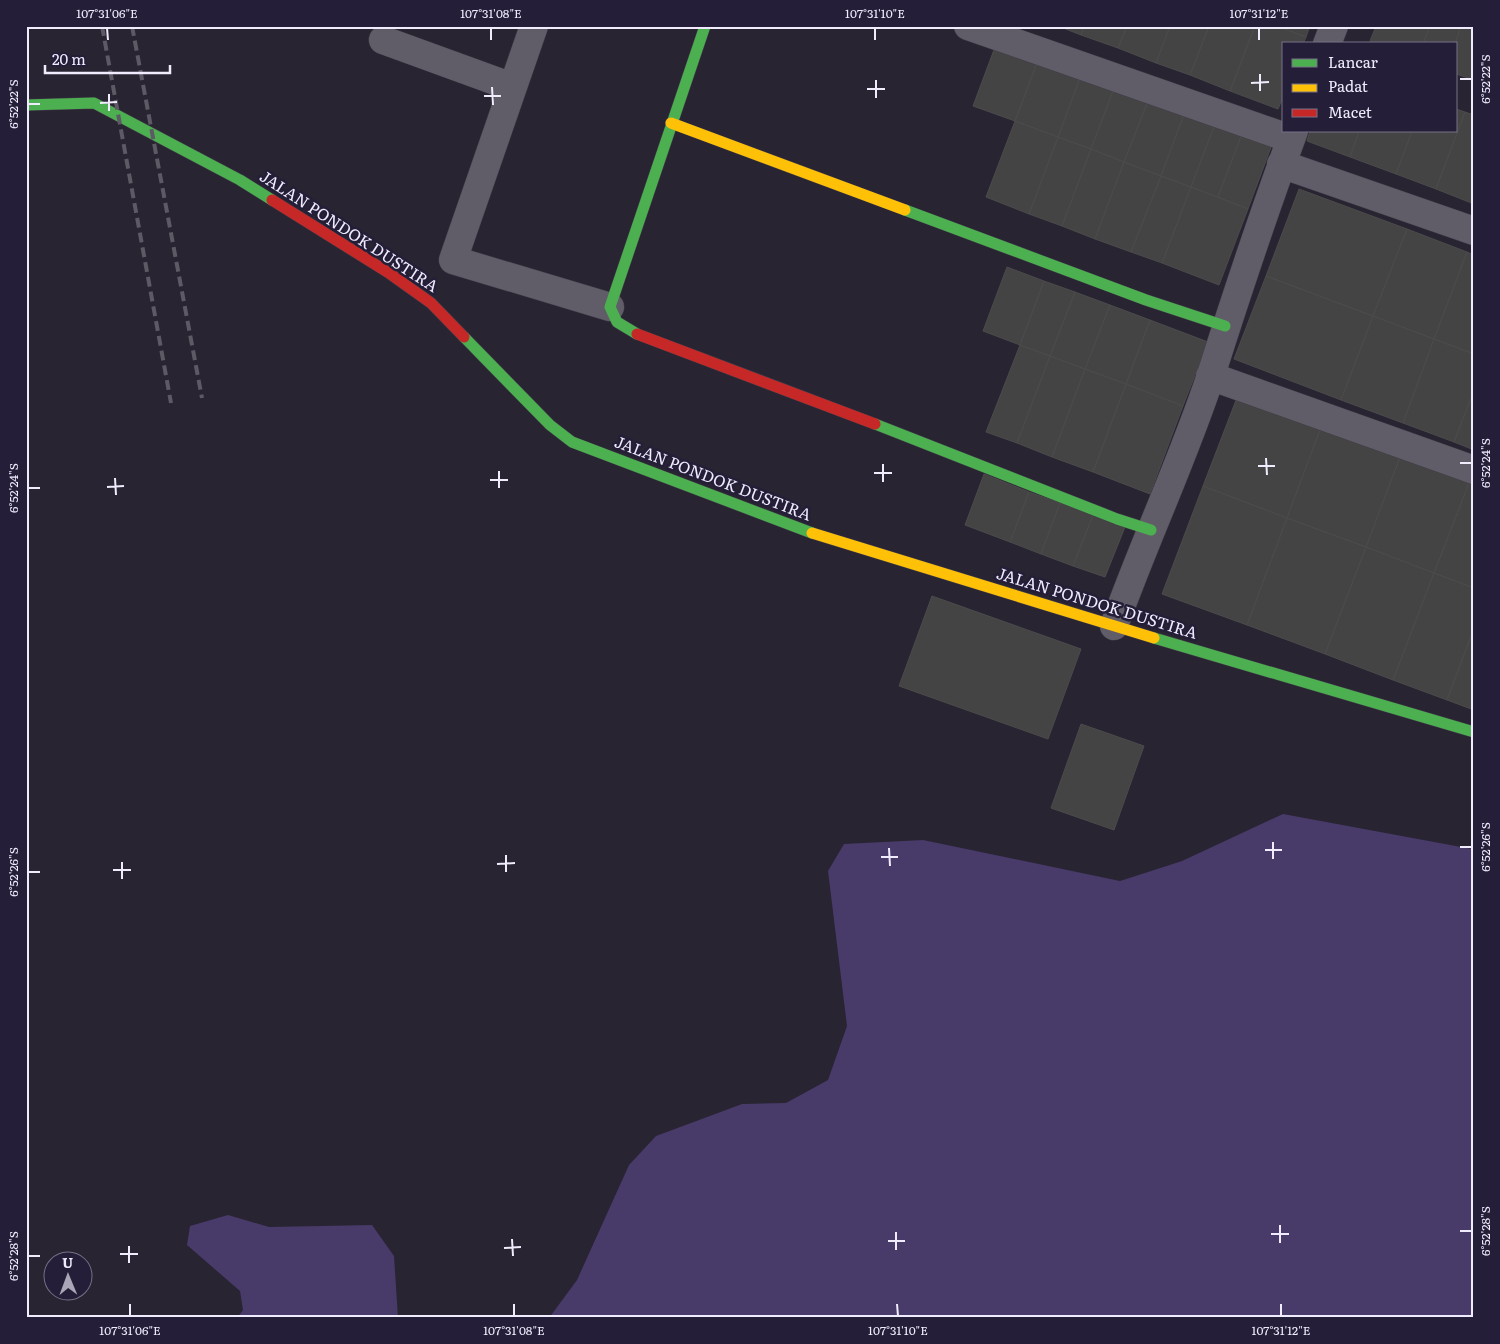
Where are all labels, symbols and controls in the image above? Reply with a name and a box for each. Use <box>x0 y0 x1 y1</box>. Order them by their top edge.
text: 107°31'06"E <box>76 4 138 22</box>
text: 107°31'08"E <box>460 4 522 22</box>
text: 107°31'10"E <box>845 4 905 22</box>
text: 107°31'12"E <box>1230 4 1289 22</box>
scale bar <box>45 42 170 74</box>
legend <box>1282 42 1458 132</box>
text: 20 m <box>52 47 86 70</box>
text: Lancar <box>1328 50 1378 73</box>
text: 6°52'22"S <box>1476 54 1494 104</box>
text: Padat <box>1328 74 1368 97</box>
text: 6°52'22"S <box>4 79 22 129</box>
text: Macet <box>1328 100 1372 123</box>
street label: JALAN PONDOK DUSTIRA <box>255 163 444 297</box>
street label: JALAN PONDOK DUSTIRA <box>612 428 815 526</box>
text: 6°52'24"S <box>1476 438 1494 488</box>
text: 6°52'24"S <box>4 463 22 513</box>
street label: JALAN PONDOK DUSTIRA <box>994 560 1201 644</box>
text: 6°52'26"S <box>1476 822 1494 872</box>
text: 6°52'26"S <box>4 847 22 897</box>
text: 6°52'28"S <box>1476 1206 1494 1256</box>
text: 6°52'28"S <box>4 1231 22 1281</box>
north arrow <box>42 1252 92 1302</box>
text: U <box>62 1252 73 1272</box>
text: 107°31'06"E <box>99 1321 161 1339</box>
text: 107°31'08"E <box>483 1321 545 1339</box>
text: 107°31'10"E <box>868 1321 928 1339</box>
text: 107°31'12"E <box>1252 1321 1311 1339</box>

